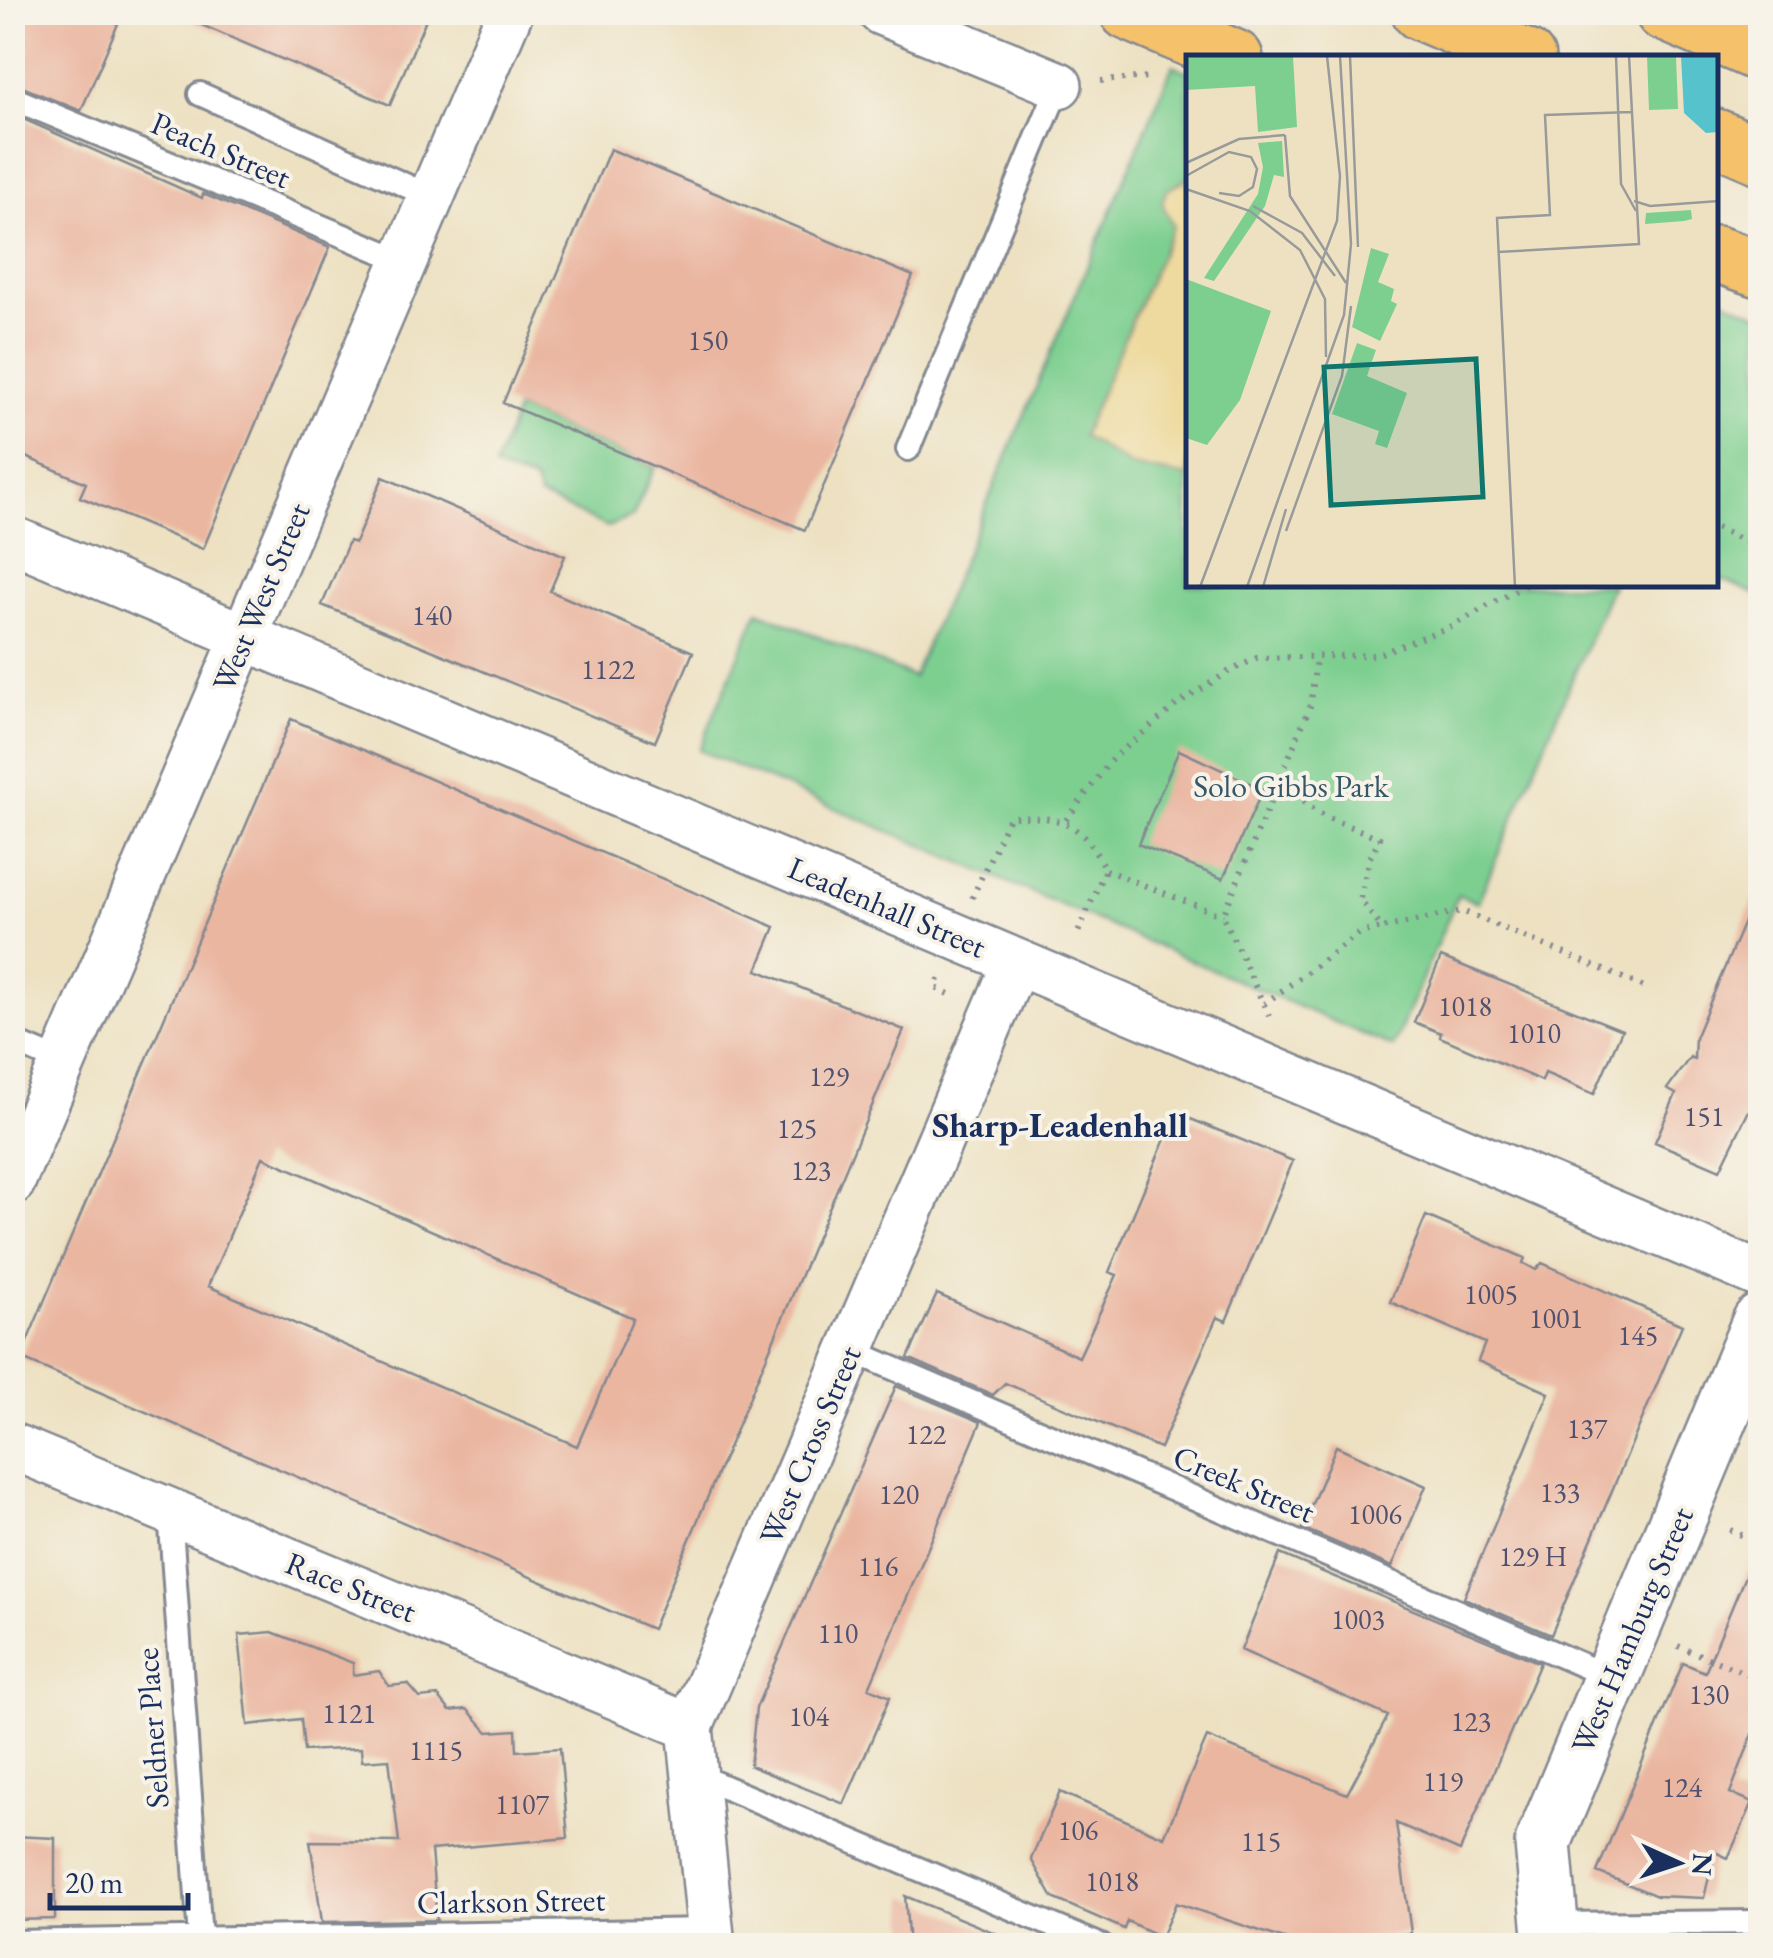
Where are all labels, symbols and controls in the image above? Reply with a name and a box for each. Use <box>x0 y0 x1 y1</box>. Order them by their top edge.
inset map <box>1186 55 1718 588</box>
street label: Peach Street <box>145 102 297 198</box>
house number: 150 <box>688 322 728 358</box>
street label: West West Street <box>202 496 320 698</box>
house number: 140 <box>412 597 452 633</box>
house number: 1122 <box>581 651 635 687</box>
park label: Solo Gibbs Park <box>1193 765 1390 807</box>
street label: Leadenhall Street <box>782 846 992 968</box>
house number: 1018 <box>1438 988 1492 1024</box>
house number: 1010 <box>1507 1015 1561 1051</box>
house number: 129 <box>809 1058 849 1094</box>
house number: 151 <box>1684 1098 1724 1134</box>
district label: Sharp-Leadenhall <box>932 1102 1188 1147</box>
house number: 125 <box>777 1110 817 1146</box>
house number: 123 <box>791 1152 831 1188</box>
house number: 1005 <box>1464 1276 1518 1312</box>
house number: 1001 <box>1529 1300 1583 1336</box>
house number: 145 <box>1618 1317 1658 1353</box>
street label: West Cross Street <box>749 1339 871 1551</box>
house number: 137 <box>1567 1410 1608 1446</box>
house number: 122 <box>906 1416 947 1452</box>
street label: Creek Street <box>1167 1435 1321 1533</box>
house number: 133 <box>1540 1474 1580 1510</box>
house number: 120 <box>879 1476 919 1512</box>
house number: 1006 <box>1348 1496 1402 1532</box>
street label: West Hamburg Street <box>1561 1500 1703 1760</box>
house number: 129 H <box>1499 1538 1567 1574</box>
street label: Race Street <box>280 1542 422 1632</box>
house number: 116 <box>858 1548 898 1584</box>
house number: 1003 <box>1331 1601 1385 1637</box>
house number: 110 <box>818 1615 858 1651</box>
street label: Seldner Place <box>125 1646 179 1810</box>
house number: 130 <box>1689 1676 1729 1712</box>
house number: 1121 <box>322 1695 376 1731</box>
house number: 104 <box>789 1698 830 1734</box>
house number: 123 <box>1451 1703 1491 1739</box>
house number: 1115 <box>409 1732 463 1768</box>
house number: 119 <box>1423 1763 1463 1799</box>
house number: 124 <box>1662 1769 1703 1805</box>
house number: 1107 <box>495 1786 549 1822</box>
house number: 106 <box>1058 1812 1098 1848</box>
north arrow <box>1628 1813 1728 1913</box>
house number: 115 <box>1241 1823 1281 1859</box>
scale bar <box>50 1848 188 1910</box>
text: N <box>1684 1852 1722 1877</box>
text: 20 m <box>65 1863 123 1902</box>
house number: 1018 <box>1085 1863 1139 1899</box>
street label: Clarkson Street <box>416 1878 606 1924</box>

